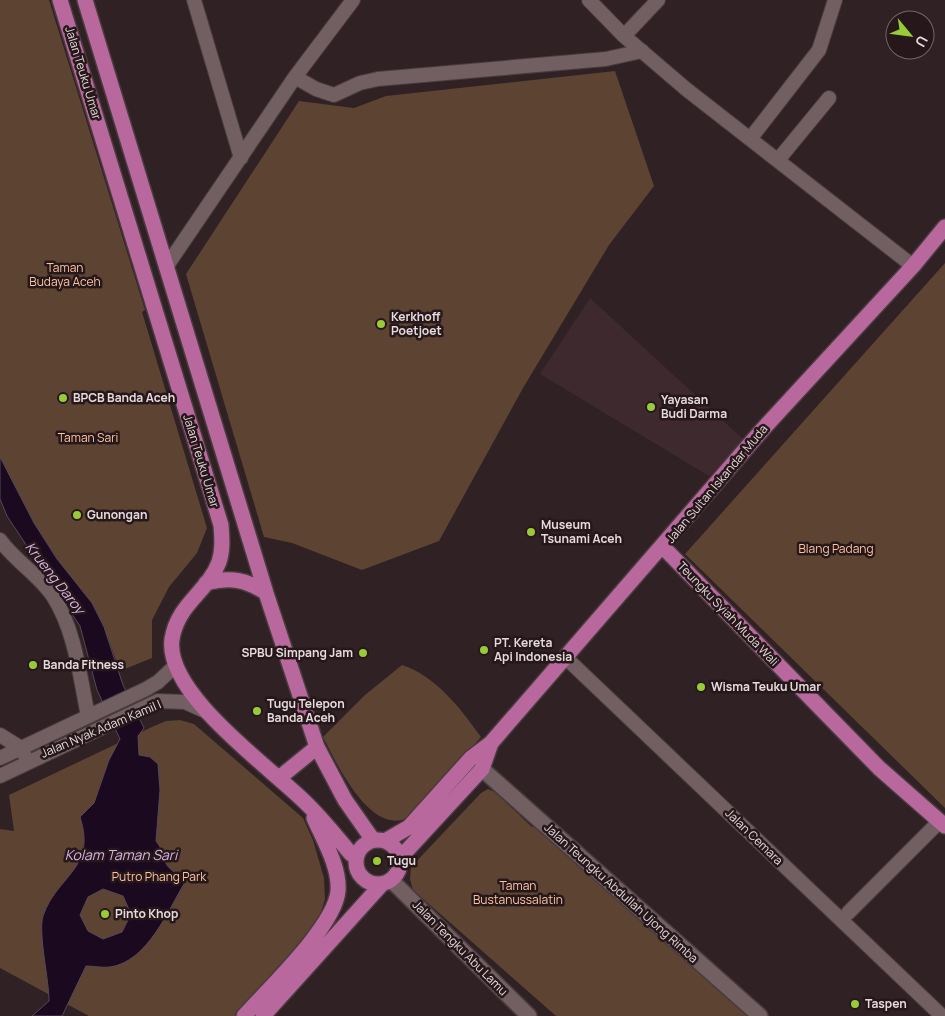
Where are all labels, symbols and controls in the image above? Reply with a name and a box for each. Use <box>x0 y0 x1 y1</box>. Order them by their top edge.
north arrow <box>885 10 935 60</box>
street label: Jalan Teuku Umar <box>61 24 106 122</box>
text: U <box>911 33 933 51</box>
park label: Taman Budaya Aceh <box>29 259 101 290</box>
place label: Kerkhoff Poetjoet <box>391 308 442 339</box>
marker: Kerkhoff Poetjoet <box>375 318 387 330</box>
place label: BPCB Banda Aceh <box>73 389 175 406</box>
place label: Yayasan Budi Darma <box>661 391 727 422</box>
marker: BPCB Banda Aceh <box>57 392 69 404</box>
marker: Yayasan Budi Darma <box>645 401 657 413</box>
street label: Jalan Teuku Umar <box>179 412 224 510</box>
street label: Jalan Sultan Iskandar Muda <box>662 421 771 547</box>
park label: Taman Sari <box>58 429 118 446</box>
place label: Gunongan <box>87 506 147 523</box>
marker: Gunongan <box>71 509 83 521</box>
place label: Museum Tsunami Aceh <box>541 516 622 547</box>
marker: Museum Tsunami Aceh <box>525 526 537 538</box>
water label: Krueng Daroy <box>21 538 91 620</box>
park label: Blang Padang <box>798 540 874 557</box>
street label: Teungku Syiah Muda Wali <box>674 558 783 670</box>
place label: PT. Kereta Api Indonesia <box>494 634 572 665</box>
place label: SPBU Simpang Jam <box>241 644 353 661</box>
marker: PT. Kereta Api Indonesia <box>478 644 490 656</box>
marker: SPBU Simpang Jam <box>357 647 369 659</box>
place label: Banda Fitness <box>43 656 125 673</box>
marker: Banda Fitness <box>27 659 39 671</box>
place label: Wisma Teuku Umar <box>711 678 821 695</box>
marker: Wisma Teuku Umar <box>695 681 707 693</box>
street label: Jalan Nyak Adam Kamil I <box>38 695 164 762</box>
place label: Tugu Telepon Banda Aceh <box>267 695 345 726</box>
marker: Tugu Telepon Banda Aceh <box>251 705 263 717</box>
street label: Jalan Cemara <box>722 805 787 869</box>
street label: Jalan Teungku Abdullah Ujong Rimba <box>541 819 702 966</box>
water label: Kolam Taman Sari <box>65 845 179 864</box>
place label: Tugu <box>387 852 416 869</box>
marker: Tugu <box>371 855 383 867</box>
park label: Putro Phang Park <box>112 868 207 885</box>
park label: Taman Bustanussalatin <box>473 877 563 908</box>
street label: Jalan Tengku Abu Lamu <box>409 896 512 999</box>
place label: Pinto Khop <box>115 905 178 922</box>
marker: Pinto Khop <box>99 908 111 920</box>
place label: Taspen <box>865 995 907 1012</box>
marker: Taspen <box>849 998 861 1010</box>

